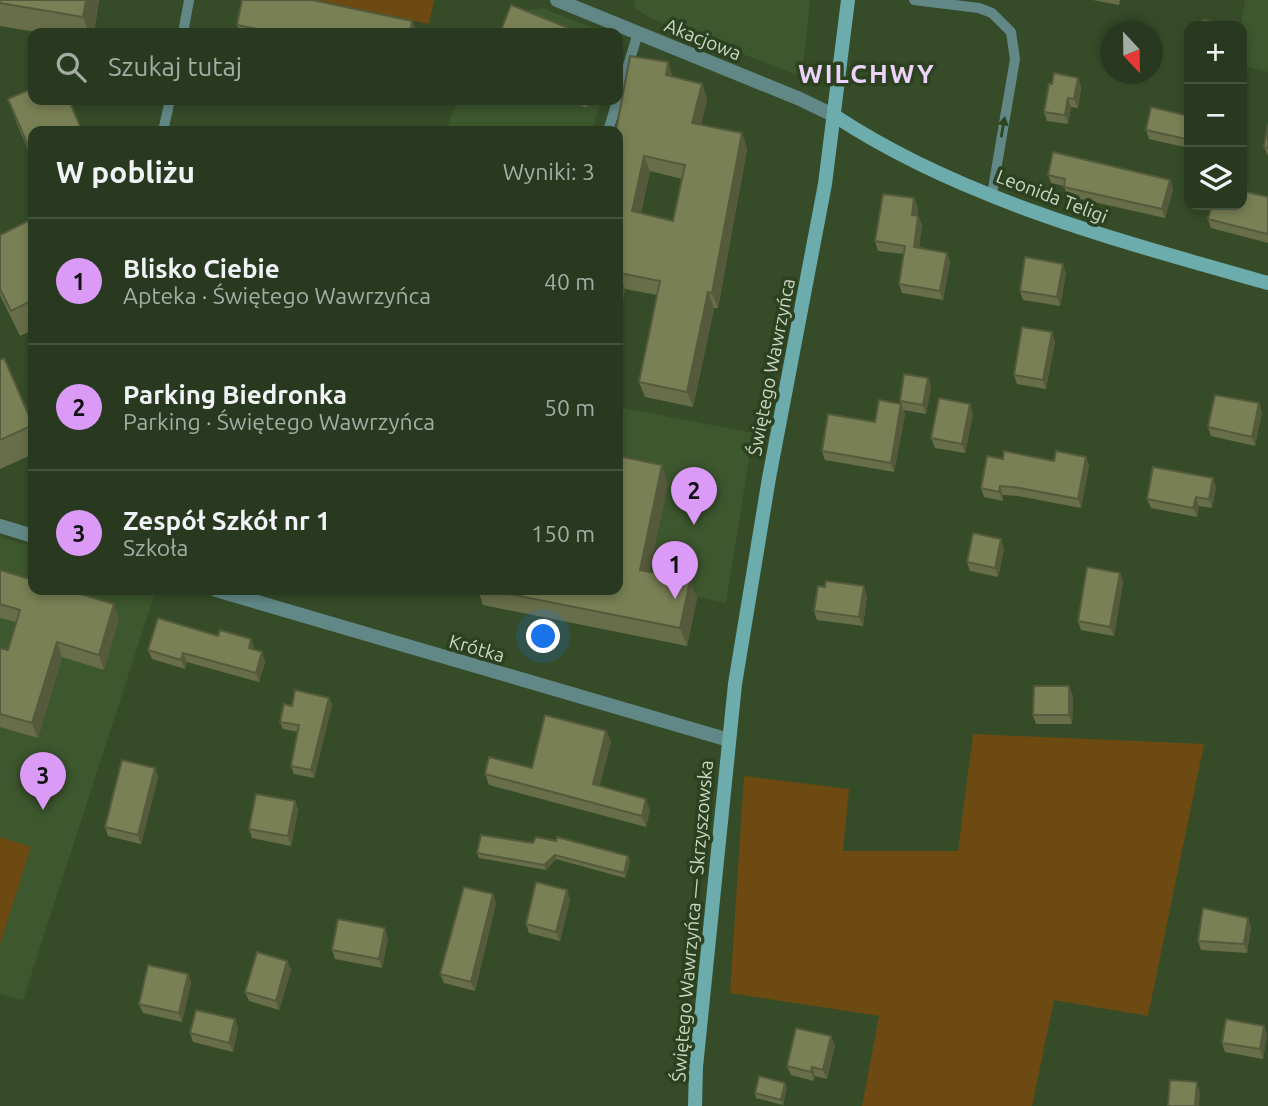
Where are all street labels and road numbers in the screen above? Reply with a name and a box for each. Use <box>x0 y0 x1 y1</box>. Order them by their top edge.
street label: Akacjowa <box>661 14 745 64</box>
street label: Leonida Teligi <box>993 165 1111 227</box>
street label: Świętego Wawrzyńca <box>743 276 799 458</box>
street label: Krótka <box>447 630 507 666</box>
street label: Świętego Wawrzyńca — Skrzyszowska <box>667 759 717 1083</box>

